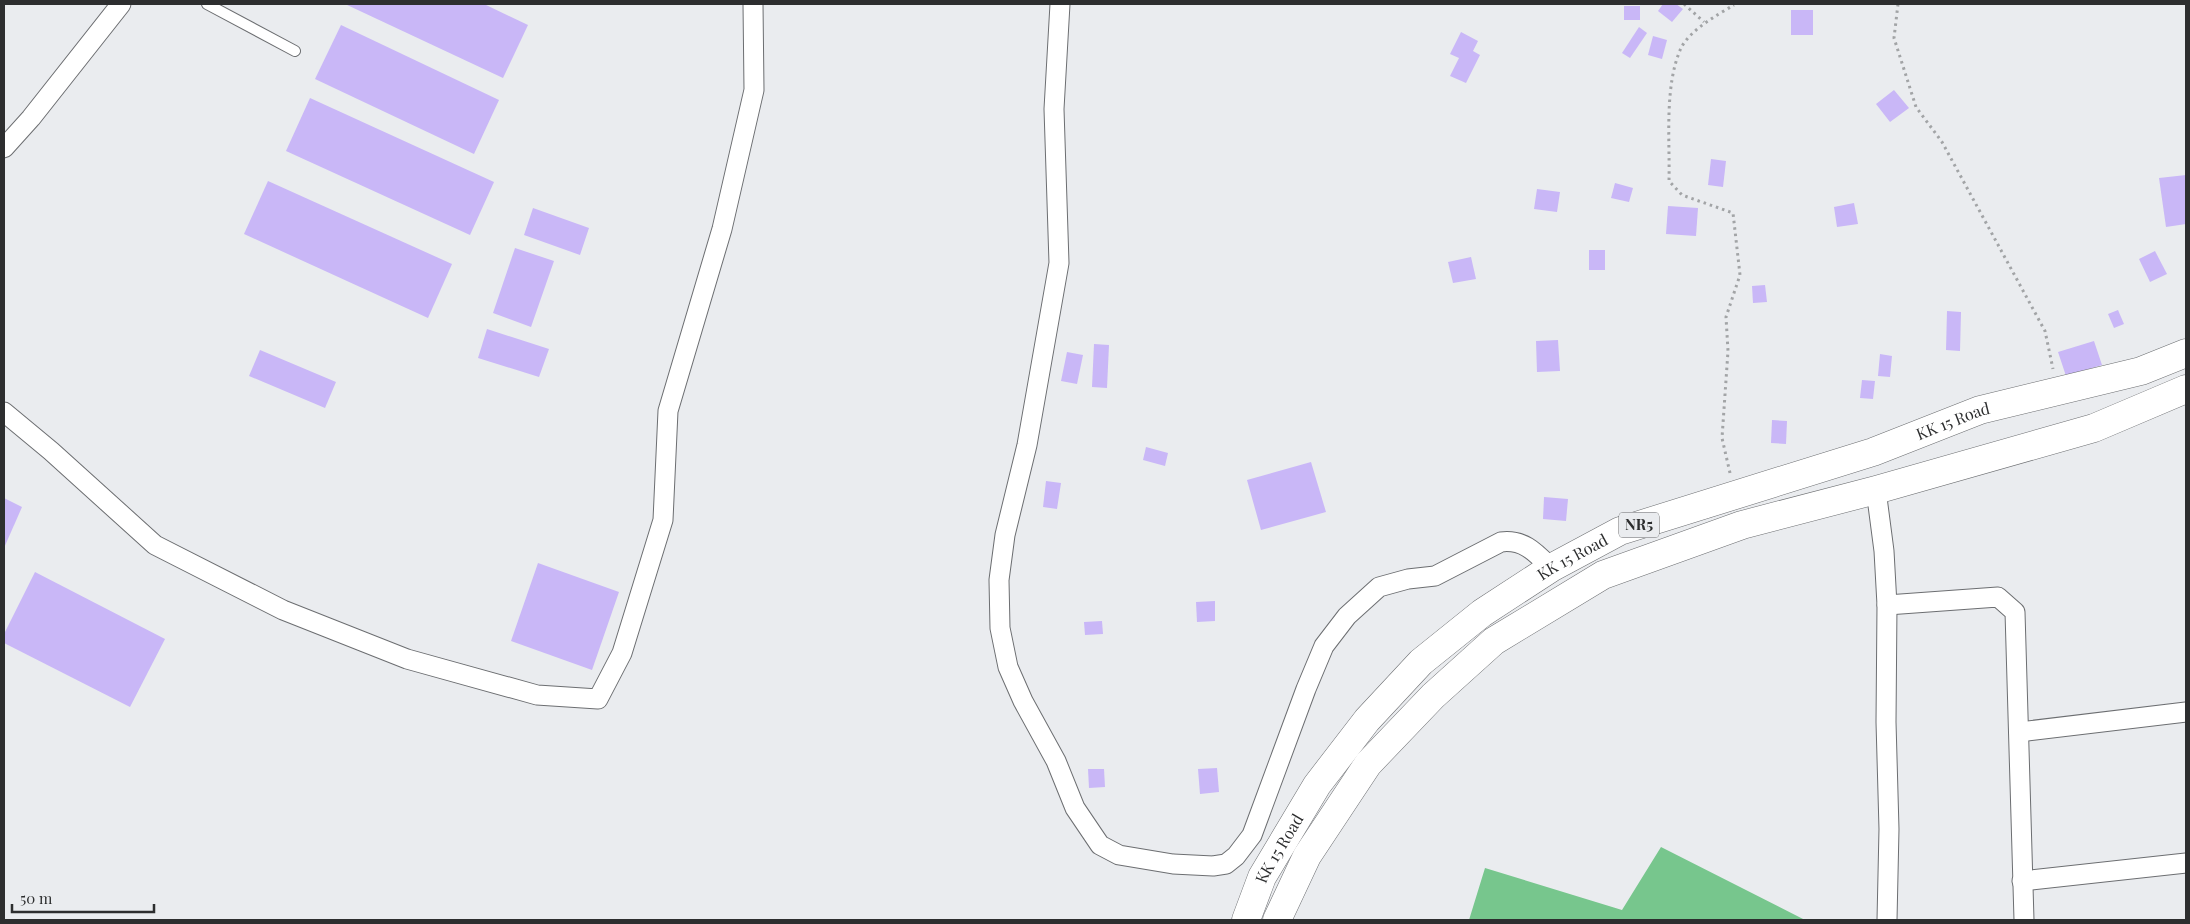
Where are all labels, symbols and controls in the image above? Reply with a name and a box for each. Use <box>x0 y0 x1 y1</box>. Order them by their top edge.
street label: KK 15 Road <box>1913 397 1992 444</box>
road number: NR5 <box>1619 512 1659 538</box>
street label: KK 15 Road <box>1533 529 1611 584</box>
street label: KK 15 Road <box>1250 810 1307 886</box>
scale bar <box>12 882 155 914</box>
text: 50 m <box>20 888 53 908</box>

